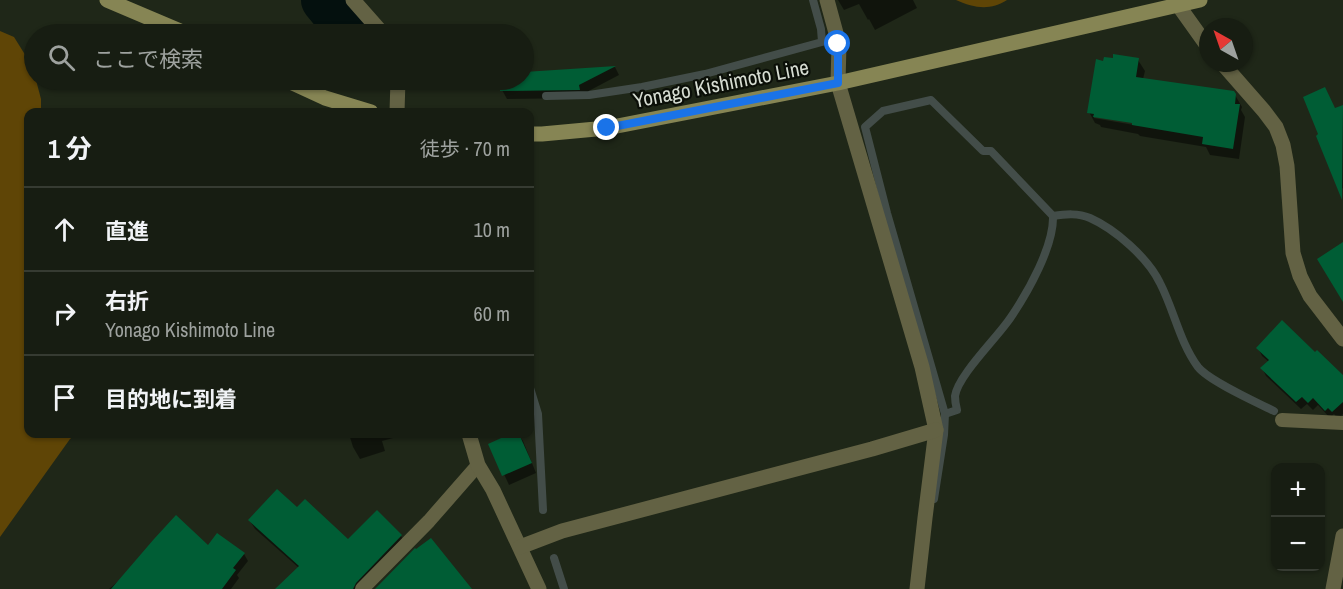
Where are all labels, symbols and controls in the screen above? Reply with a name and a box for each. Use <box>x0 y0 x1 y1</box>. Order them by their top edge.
north arrow <box>1199 18 1253 72</box>
search box <box>24 24 534 90</box>
route start <box>824 30 850 56</box>
icon: search <box>45 41 78 74</box>
text: ここで検索 <box>93 44 203 74</box>
street label: Yonago Kishimoto Line <box>630 52 811 115</box>
route end <box>593 114 619 140</box>
text: 1 分 <box>48 131 92 166</box>
text: 徒歩 · 70 m <box>420 135 510 162</box>
icon: ahead <box>48 213 81 246</box>
text: 直進 <box>105 216 149 246</box>
text: 10 m <box>474 216 510 243</box>
text: 右折 <box>105 286 149 316</box>
icon: right <box>48 297 81 330</box>
text: 60 m <box>474 300 510 327</box>
text: Yonago Kishimoto Line <box>105 316 275 343</box>
icon: arrive <box>48 381 81 414</box>
text: 目的地に到着 <box>105 384 237 414</box>
map controls <box>1271 463 1325 571</box>
button: + <box>1271 463 1325 517</box>
button: − <box>1271 517 1325 571</box>

